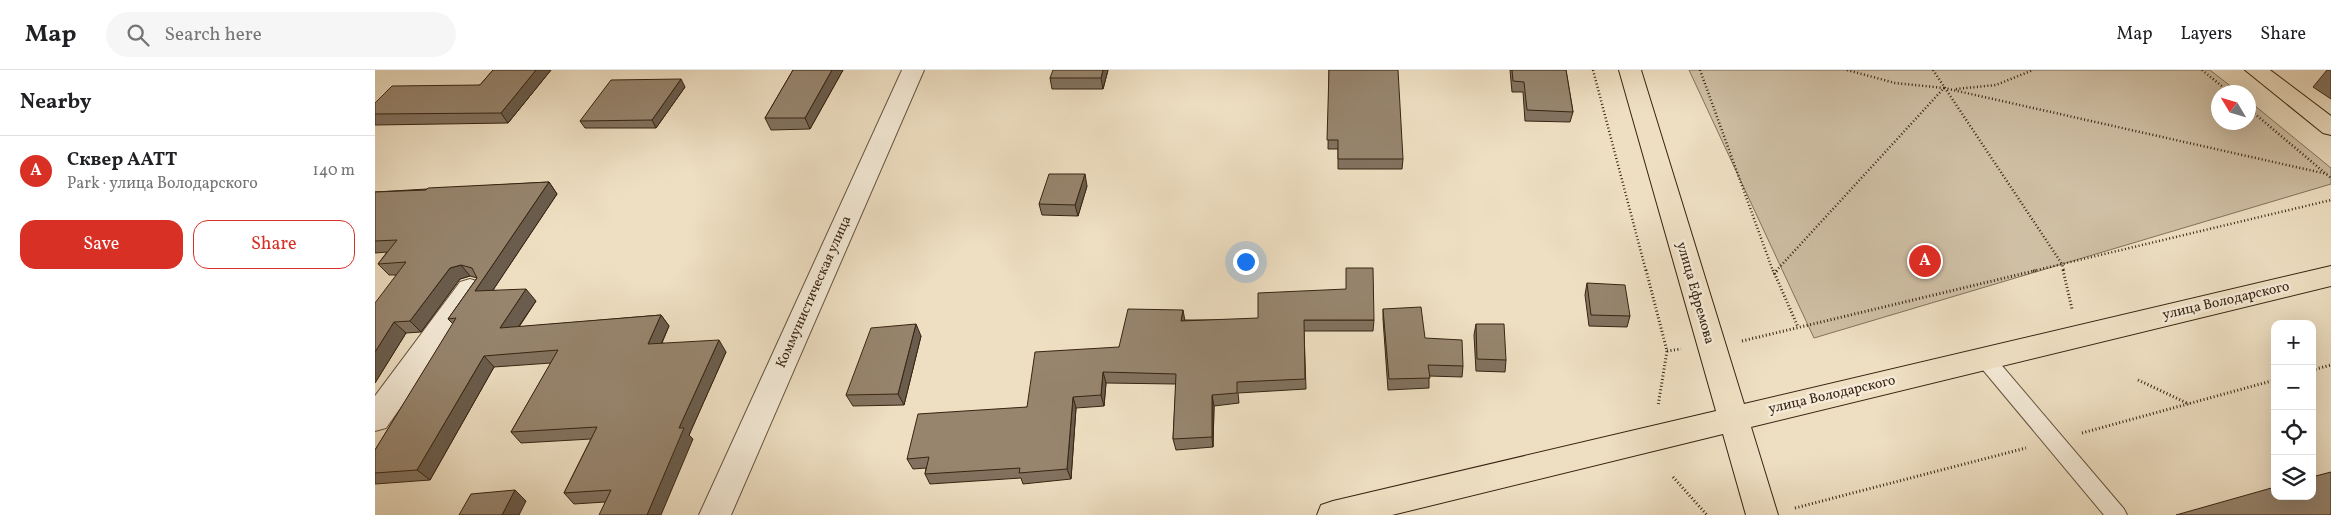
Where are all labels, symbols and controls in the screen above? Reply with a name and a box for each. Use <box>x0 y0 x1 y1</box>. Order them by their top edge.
search box <box>106 12 456 57</box>
text: Map <box>25 18 76 52</box>
icon: search <box>124 21 152 49</box>
text: Search here <box>164 22 262 48</box>
text: Map <box>2116 22 2152 47</box>
text: Layers <box>2180 22 2232 47</box>
text: Share <box>2260 22 2306 47</box>
north arrow <box>2211 85 2256 130</box>
text: Nearby <box>20 88 91 117</box>
text: Сквер ААТТ <box>67 147 178 173</box>
text: A <box>30 160 42 182</box>
text: 140 m <box>313 160 355 182</box>
text: Park · улица Володарского <box>67 173 258 195</box>
street label: Коммунистическая улица <box>772 213 856 371</box>
button: Save <box>20 220 183 269</box>
button: Share <box>193 220 355 269</box>
street label: улица Ефремова <box>1671 240 1719 346</box>
pin: A <box>1909 242 1941 280</box>
your location <box>1233 249 1259 275</box>
street label: улица Володарского <box>2161 277 2291 325</box>
map controls <box>2271 320 2316 500</box>
button: + <box>2271 320 2316 365</box>
button: − <box>2271 365 2316 410</box>
street label: улица Володарского <box>1767 371 1897 419</box>
button: locate <box>2271 410 2316 455</box>
button: layers <box>2271 455 2316 500</box>

